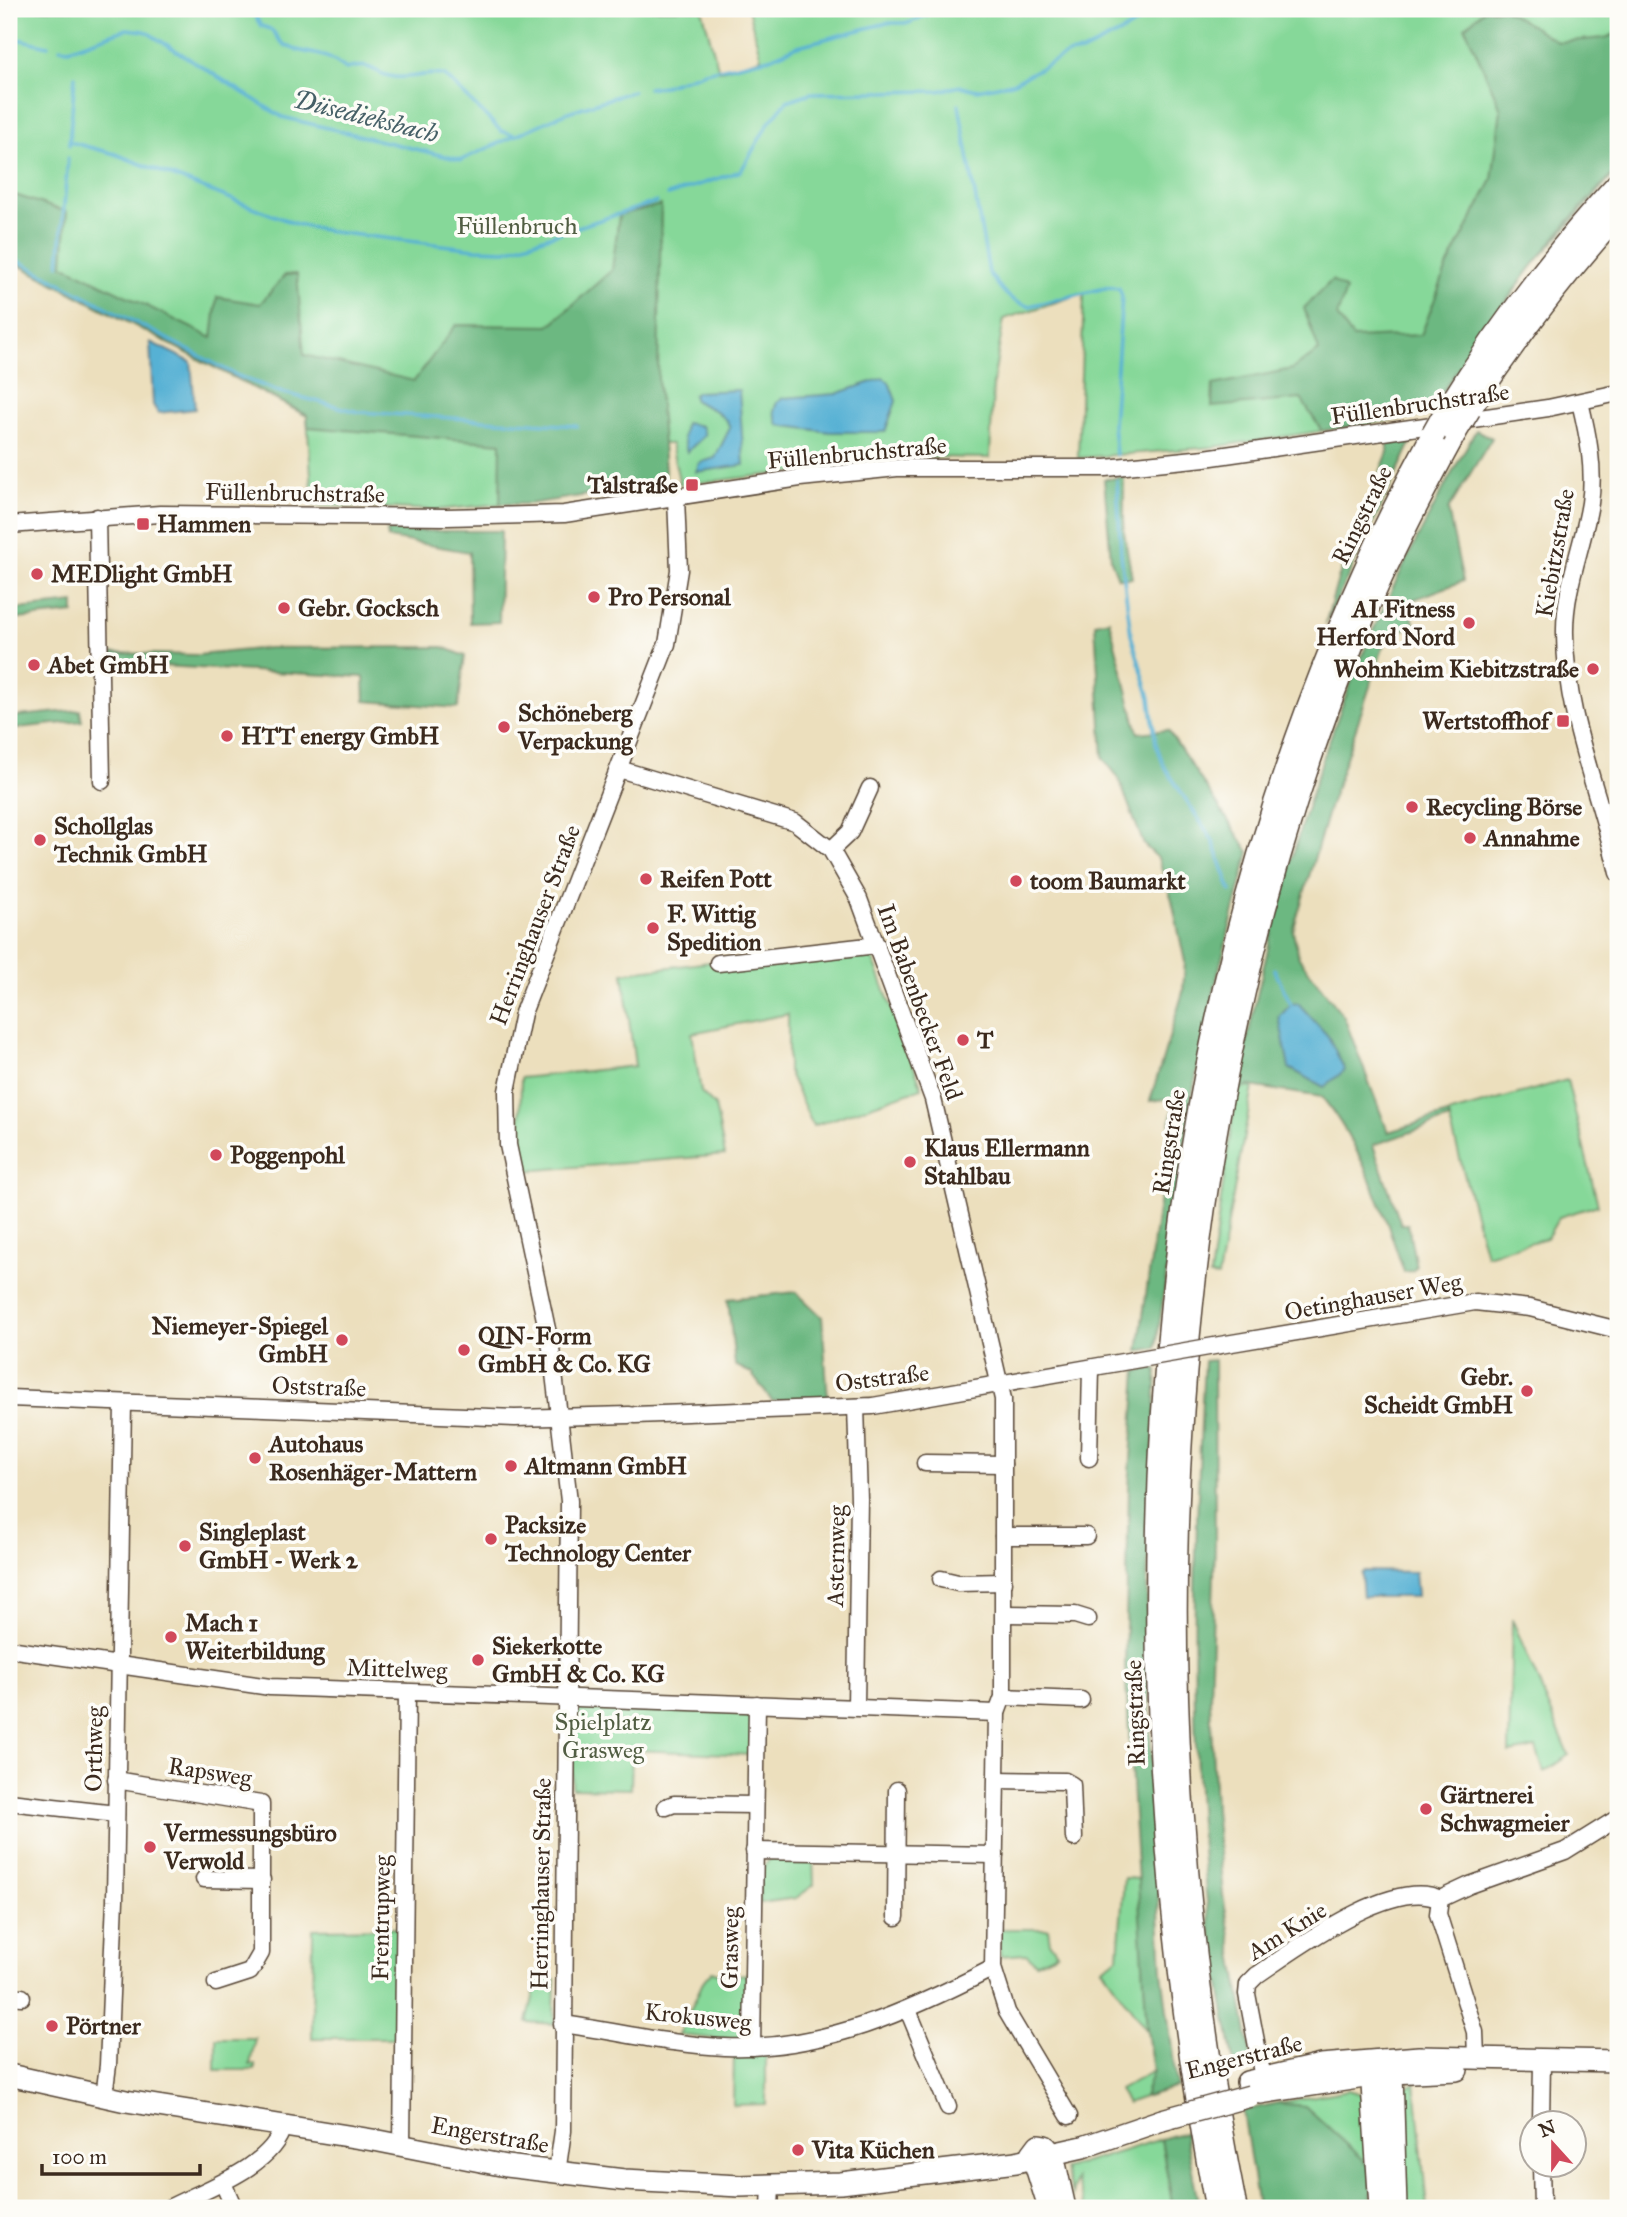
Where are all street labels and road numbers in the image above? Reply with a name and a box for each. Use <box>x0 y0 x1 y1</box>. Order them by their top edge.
street label: Füllenbruchstraße <box>1329 377 1511 431</box>
street label: Füllenbruchstraße <box>766 430 948 476</box>
street label: Ringstraße <box>1325 461 1399 569</box>
street label: Füllenbruchstraße <box>205 476 385 510</box>
street label: Kiebitzstraße <box>1529 486 1581 620</box>
street label: Herringhauser Straße <box>483 821 587 1029</box>
street label: Im Babenbecker Feld <box>871 900 969 1104</box>
street label: Ringstraße <box>1146 1087 1192 1197</box>
street label: Oetinghauser Weg <box>1282 1266 1465 1327</box>
street label: Oststraße <box>833 1357 931 1399</box>
street label: Oststraße <box>271 1370 367 1404</box>
street label: Asternweg <box>820 1504 852 1608</box>
street label: Mittelweg <box>346 1652 449 1686</box>
street label: Ringstraße <box>1118 1659 1152 1767</box>
street label: Orthweg <box>78 1705 110 1792</box>
street label: Rapsweg <box>166 1751 255 1794</box>
street label: Herringhauser Straße <box>524 1778 558 1990</box>
street label: Frentrupweg <box>365 1854 397 1981</box>
street label: Am Knie <box>1241 1895 1332 1968</box>
street label: Grasweg <box>714 1906 746 1989</box>
street label: Krokusweg <box>643 1996 754 2038</box>
street label: Engerstraße <box>1183 2028 1305 2086</box>
street label: Engerstraße <box>429 2110 551 2160</box>

